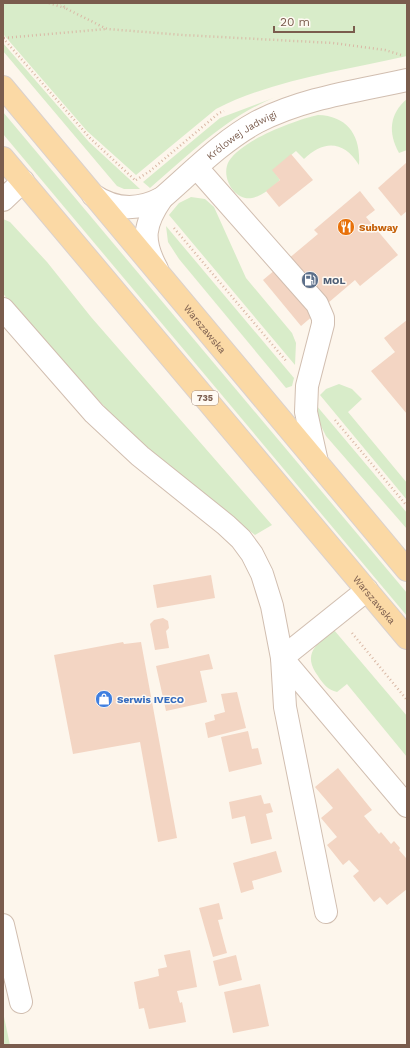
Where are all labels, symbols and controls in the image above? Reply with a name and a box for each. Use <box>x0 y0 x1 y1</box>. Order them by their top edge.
scale bar <box>274 8 354 34</box>
text: 20 m <box>280 15 310 29</box>
street label: Królowej Jadwigi <box>204 109 278 162</box>
restaurant icon: Subway <box>336 217 356 237</box>
place label: Subway <box>359 222 398 233</box>
fuel station icon: MOL <box>300 270 320 290</box>
place label: MOL <box>323 275 346 286</box>
street label: Warszawska <box>181 303 228 356</box>
road number: 735 <box>192 391 218 405</box>
street label: Warszawska <box>351 573 398 626</box>
shop icon: Serwis IVECO <box>94 689 114 709</box>
place label: Serwis IVECO <box>117 694 184 705</box>

